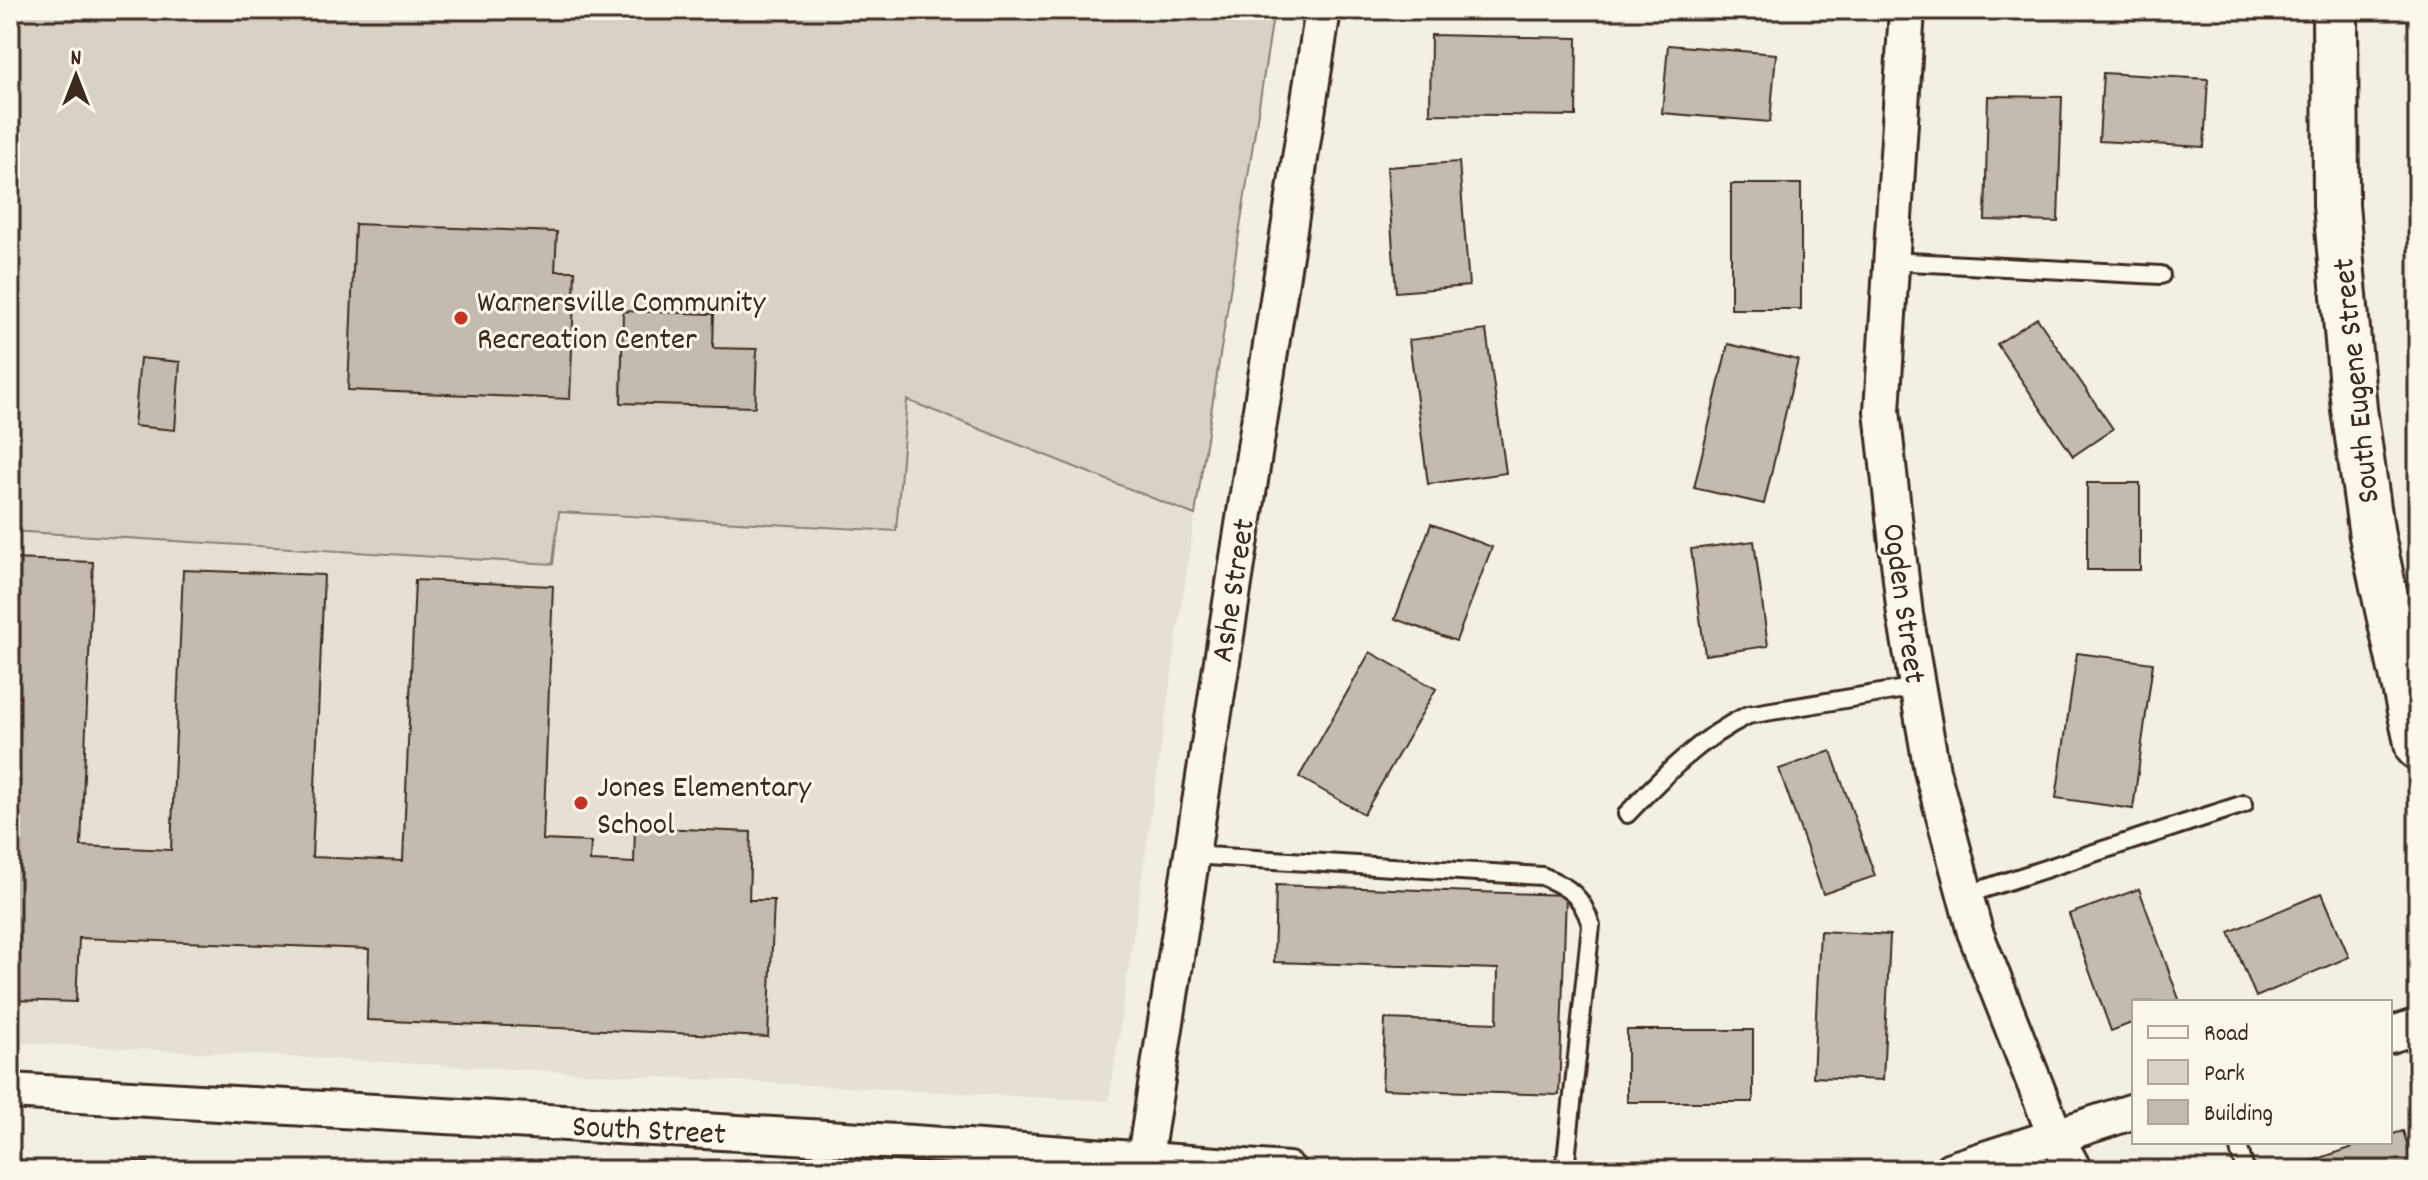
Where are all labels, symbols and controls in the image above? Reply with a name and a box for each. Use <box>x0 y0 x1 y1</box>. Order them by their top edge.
north arrow <box>36 36 116 116</box>
text: N <box>71 44 82 75</box>
street label: South Eugene Street <box>2323 255 2395 505</box>
place label: Warnersville Community Recreation Center <box>477 282 767 365</box>
marker: Warnersville Community Recreation Center <box>452 309 470 327</box>
street label: Ashe Street <box>1202 516 1270 666</box>
street label: Ogden Street <box>1867 521 1935 687</box>
place label: Jones Elementary School <box>597 767 812 850</box>
marker: Jones Elementary School <box>572 794 590 812</box>
legend <box>2132 1000 2392 1144</box>
text: Road <box>2204 1018 2249 1052</box>
text: Park <box>2204 1058 2245 1092</box>
text: Building <box>2204 1098 2273 1132</box>
street label: South Street <box>571 1106 727 1160</box>

